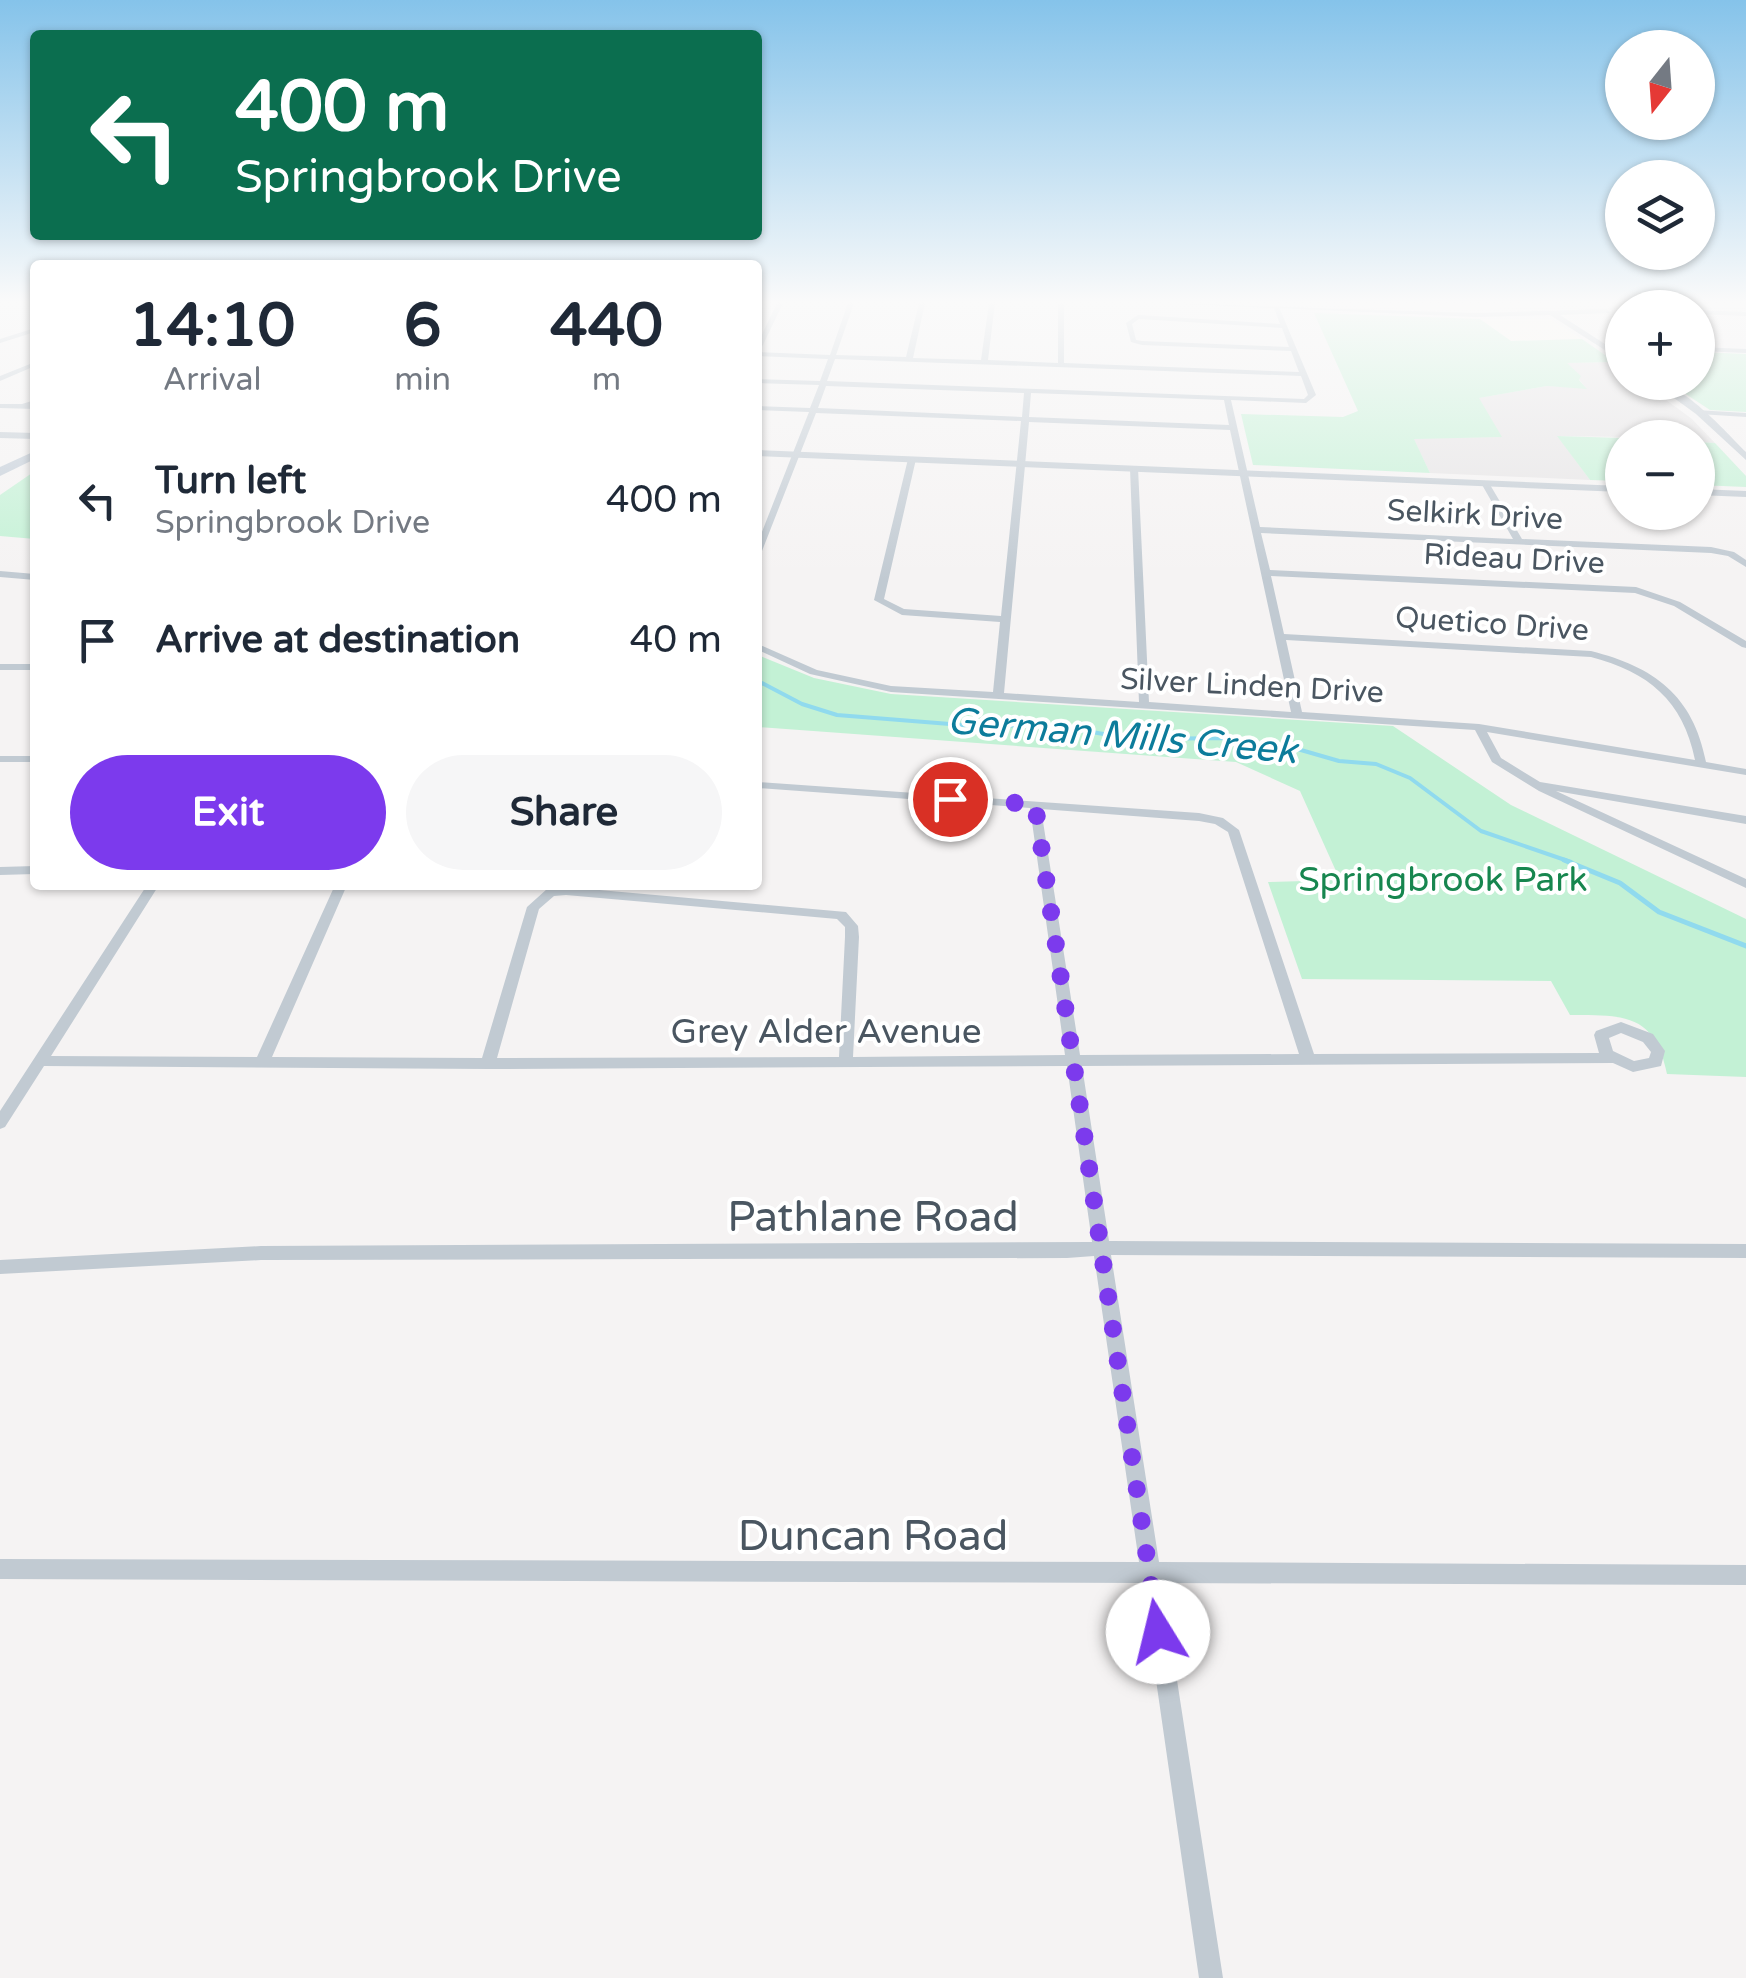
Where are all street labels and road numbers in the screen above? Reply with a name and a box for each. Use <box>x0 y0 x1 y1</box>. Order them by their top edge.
street label: Selkirk Drive <box>1386 492 1564 538</box>
street label: Rideau Drive <box>1422 536 1606 582</box>
street label: Quetico Drive <box>1394 599 1590 649</box>
street label: Silver Linden Drive <box>1119 661 1385 711</box>
street label: Grey Alder Avenue <box>670 1011 982 1053</box>
street label: Pathlane Road <box>727 1192 1019 1243</box>
street label: Duncan Road <box>738 1511 1008 1562</box>

